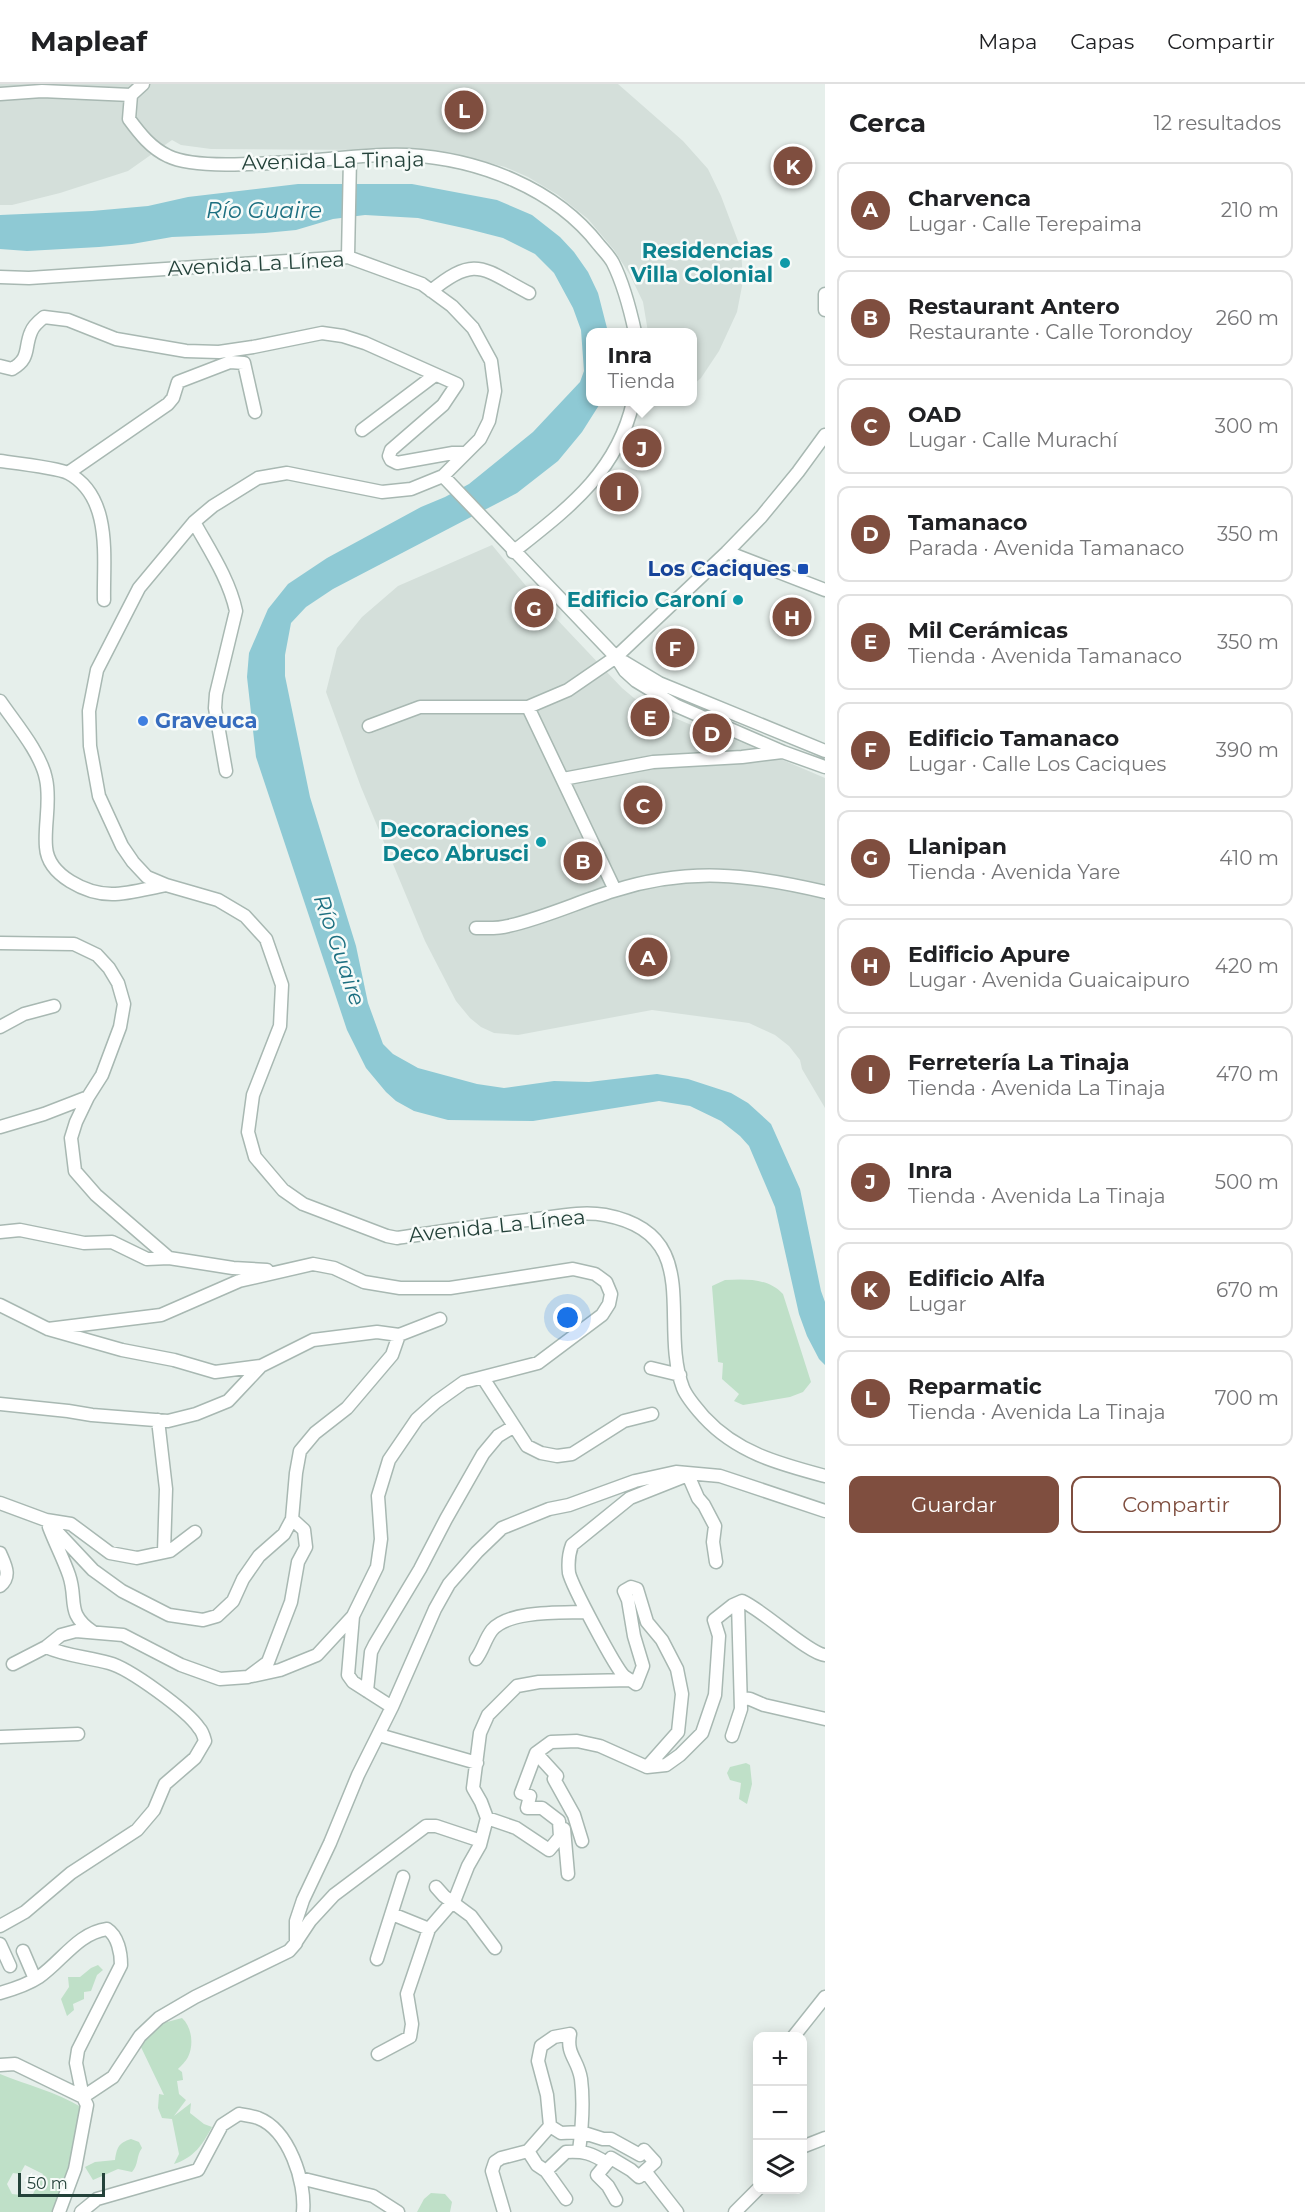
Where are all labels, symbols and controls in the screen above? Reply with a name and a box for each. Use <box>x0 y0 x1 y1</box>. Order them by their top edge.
text: Mapleaf <box>30 24 147 58</box>
text: Mapa <box>978 29 1037 54</box>
text: Capas <box>1070 29 1134 54</box>
text: Compartir <box>1167 29 1275 54</box>
pin: L <box>444 87 484 132</box>
text: Cerca <box>849 107 926 139</box>
text: 12 resultados <box>1154 111 1281 135</box>
pin: K <box>774 144 812 188</box>
street label: Avenida La Tinaja <box>241 146 425 175</box>
text: Charvenca <box>908 185 1031 212</box>
water label: Río Guaire <box>206 197 322 224</box>
text: A <box>863 198 878 222</box>
text: 210 m <box>1221 198 1279 222</box>
text: Lugar · Calle Terepaima <box>908 212 1142 236</box>
place label: Residencias Villa Colonial <box>630 238 773 287</box>
street label: Avenida La Línea <box>167 246 345 281</box>
marker: Residencias Villa Colonial <box>778 256 792 270</box>
text: Restaurant Antero <box>908 293 1120 320</box>
text: B <box>863 306 878 330</box>
text: 260 m <box>1216 306 1279 330</box>
text: Restaurante · Calle Torondoy <box>908 320 1192 344</box>
popup <box>586 328 697 406</box>
text: Inra <box>608 342 652 369</box>
text: Tienda <box>608 369 675 393</box>
text: OAD <box>908 401 961 428</box>
text: C <box>863 414 878 438</box>
text: 300 m <box>1215 414 1279 438</box>
pin: J <box>622 426 662 470</box>
text: Lugar · Calle Murachí <box>908 428 1118 452</box>
pin: I <box>600 470 638 514</box>
text: Tamanaco <box>908 509 1027 536</box>
text: D <box>862 522 879 546</box>
text: 350 m <box>1217 522 1279 546</box>
text: Parada · Avenida Tamanaco <box>908 536 1184 560</box>
place label: Los Caciques <box>647 556 791 581</box>
marker: Los Caciques <box>796 562 810 576</box>
pin: G <box>514 586 554 630</box>
place label: Edificio Caroní <box>567 587 728 612</box>
marker: Edificio Caroní <box>731 593 745 607</box>
pin: H <box>772 594 812 640</box>
text: Mil Cerámicas <box>908 617 1068 644</box>
pin: F <box>656 626 694 670</box>
text: E <box>864 630 877 654</box>
text: 350 m <box>1217 630 1279 654</box>
text: Tienda · Avenida Tamanaco <box>908 644 1182 668</box>
pin: E <box>630 694 670 740</box>
place label: Graveuca <box>155 708 257 733</box>
pin: D <box>692 710 732 756</box>
marker: Graveuca <box>136 714 150 728</box>
text: Edificio Tamanaco <box>908 725 1119 752</box>
text: F <box>864 738 877 762</box>
text: 390 m <box>1216 738 1279 762</box>
text: Lugar · Calle Los Caciques <box>908 752 1166 776</box>
pin: C <box>624 782 662 828</box>
place label: Decoraciones Deco Abrusci <box>380 817 529 866</box>
text: Llanipan <box>908 833 1007 860</box>
marker: Decoraciones Deco Abrusci <box>534 835 548 849</box>
pin: B <box>564 838 602 884</box>
text: G <box>863 846 878 870</box>
text: 410 m <box>1219 846 1279 870</box>
text: Tienda · Avenida Yare <box>908 860 1120 884</box>
water label: Río Guaire <box>308 891 371 1009</box>
pin: A <box>628 934 668 980</box>
text: Edificio Apure <box>908 941 1070 968</box>
text: H <box>862 954 879 978</box>
text: 420 m <box>1215 954 1279 978</box>
text: Lugar · Avenida Guaicaipuro <box>908 968 1190 992</box>
text: Ferretería La Tinaja <box>908 1049 1130 1076</box>
text: I <box>867 1062 874 1086</box>
text: 470 m <box>1216 1062 1279 1086</box>
text: Tienda · Avenida La Tinaja <box>908 1076 1166 1100</box>
text: Inra <box>908 1157 953 1184</box>
text: J <box>865 1170 876 1194</box>
text: 500 m <box>1215 1170 1279 1194</box>
text: Tienda · Avenida La Tinaja <box>908 1184 1166 1208</box>
street label: Avenida La Línea <box>407 1204 587 1247</box>
text: Edificio Alfa <box>908 1265 1045 1292</box>
text: K <box>863 1278 878 1302</box>
text: 670 m <box>1216 1278 1279 1302</box>
text: Lugar <box>908 1292 967 1316</box>
your location <box>553 1303 582 1332</box>
text: Reparmatic <box>908 1373 1042 1400</box>
text: L <box>864 1386 877 1410</box>
text: 700 m <box>1215 1386 1279 1410</box>
text: Tienda · Avenida La Tinaja <box>908 1400 1166 1424</box>
button: Guardar <box>849 1476 1059 1533</box>
button: Compartir <box>1071 1476 1281 1533</box>
map controls <box>753 2032 807 2194</box>
button: + <box>753 2032 807 2086</box>
button: − <box>753 2086 807 2140</box>
button: layers <box>753 2140 807 2194</box>
scale bar <box>18 2170 105 2198</box>
text: 50 m <box>27 2174 68 2193</box>

